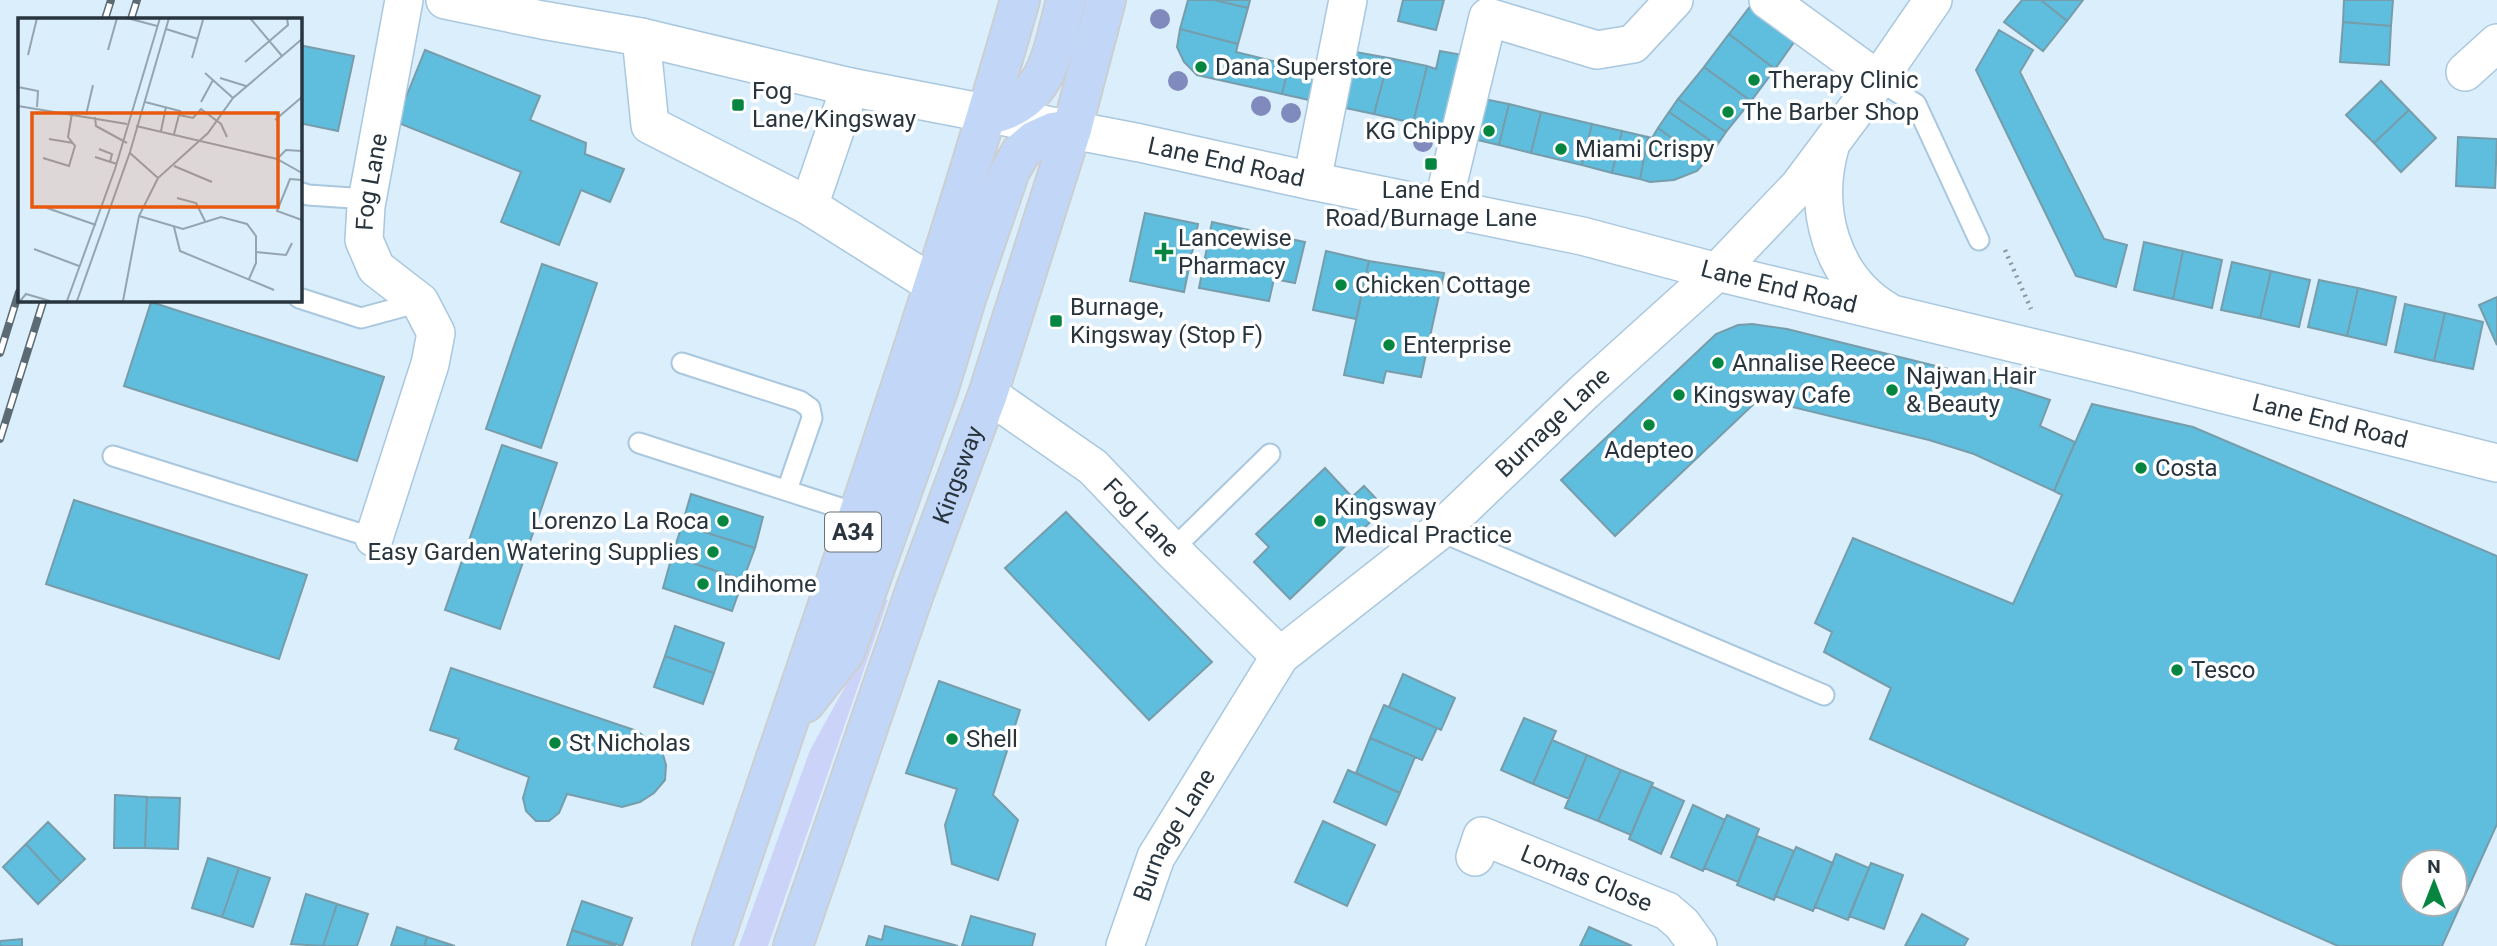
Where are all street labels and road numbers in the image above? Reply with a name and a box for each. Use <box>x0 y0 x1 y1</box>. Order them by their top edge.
street label: Fog Lane <box>351 131 393 231</box>
street label: Lane End Road <box>1145 131 1307 193</box>
street label: Lane End Road <box>1698 254 1860 319</box>
street label: Burnage Lane <box>1490 362 1616 483</box>
street label: Lane End Road <box>2249 388 2411 454</box>
street label: Kingsway <box>927 422 989 528</box>
street label: Fog Lane <box>1097 473 1185 563</box>
road number: A34 <box>825 512 881 552</box>
street label: Burnage Lane <box>1128 764 1221 905</box>
street label: Lomas Close <box>1517 839 1656 918</box>

